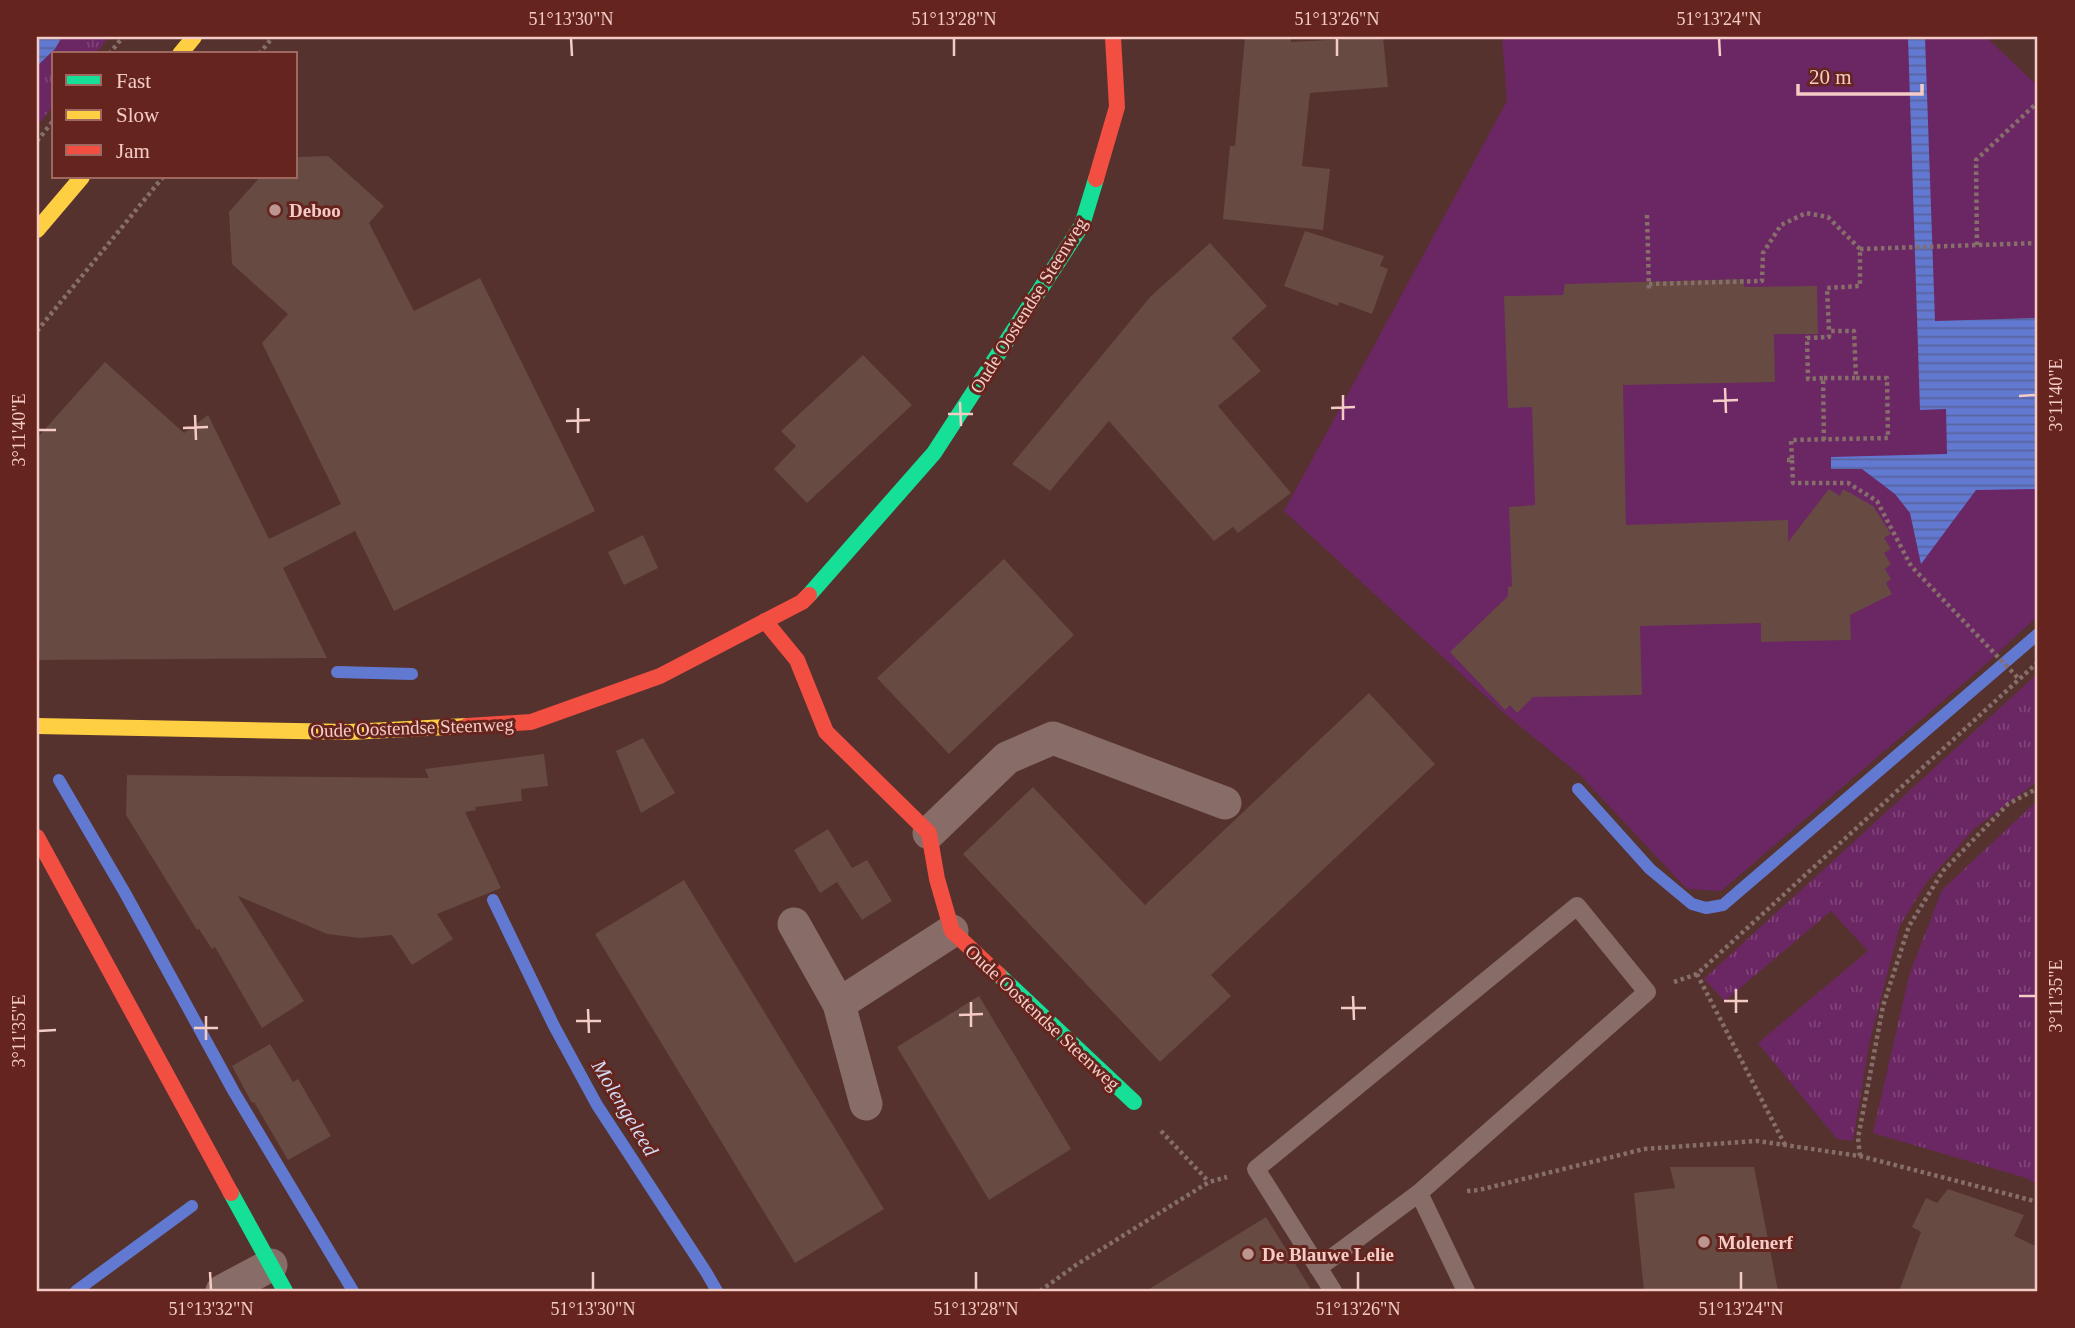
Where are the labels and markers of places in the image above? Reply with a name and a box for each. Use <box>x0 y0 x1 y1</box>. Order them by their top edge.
place label: Deboo <box>289 200 341 221</box>
marker: Deboo <box>267 202 283 218</box>
place label: Molenerf <box>1718 1232 1794 1253</box>
marker: Molenerf <box>1696 1234 1712 1250</box>
place label: De Blauwe Lelie <box>1262 1244 1394 1265</box>
marker: De Blauwe Lelie <box>1240 1246 1256 1262</box>

